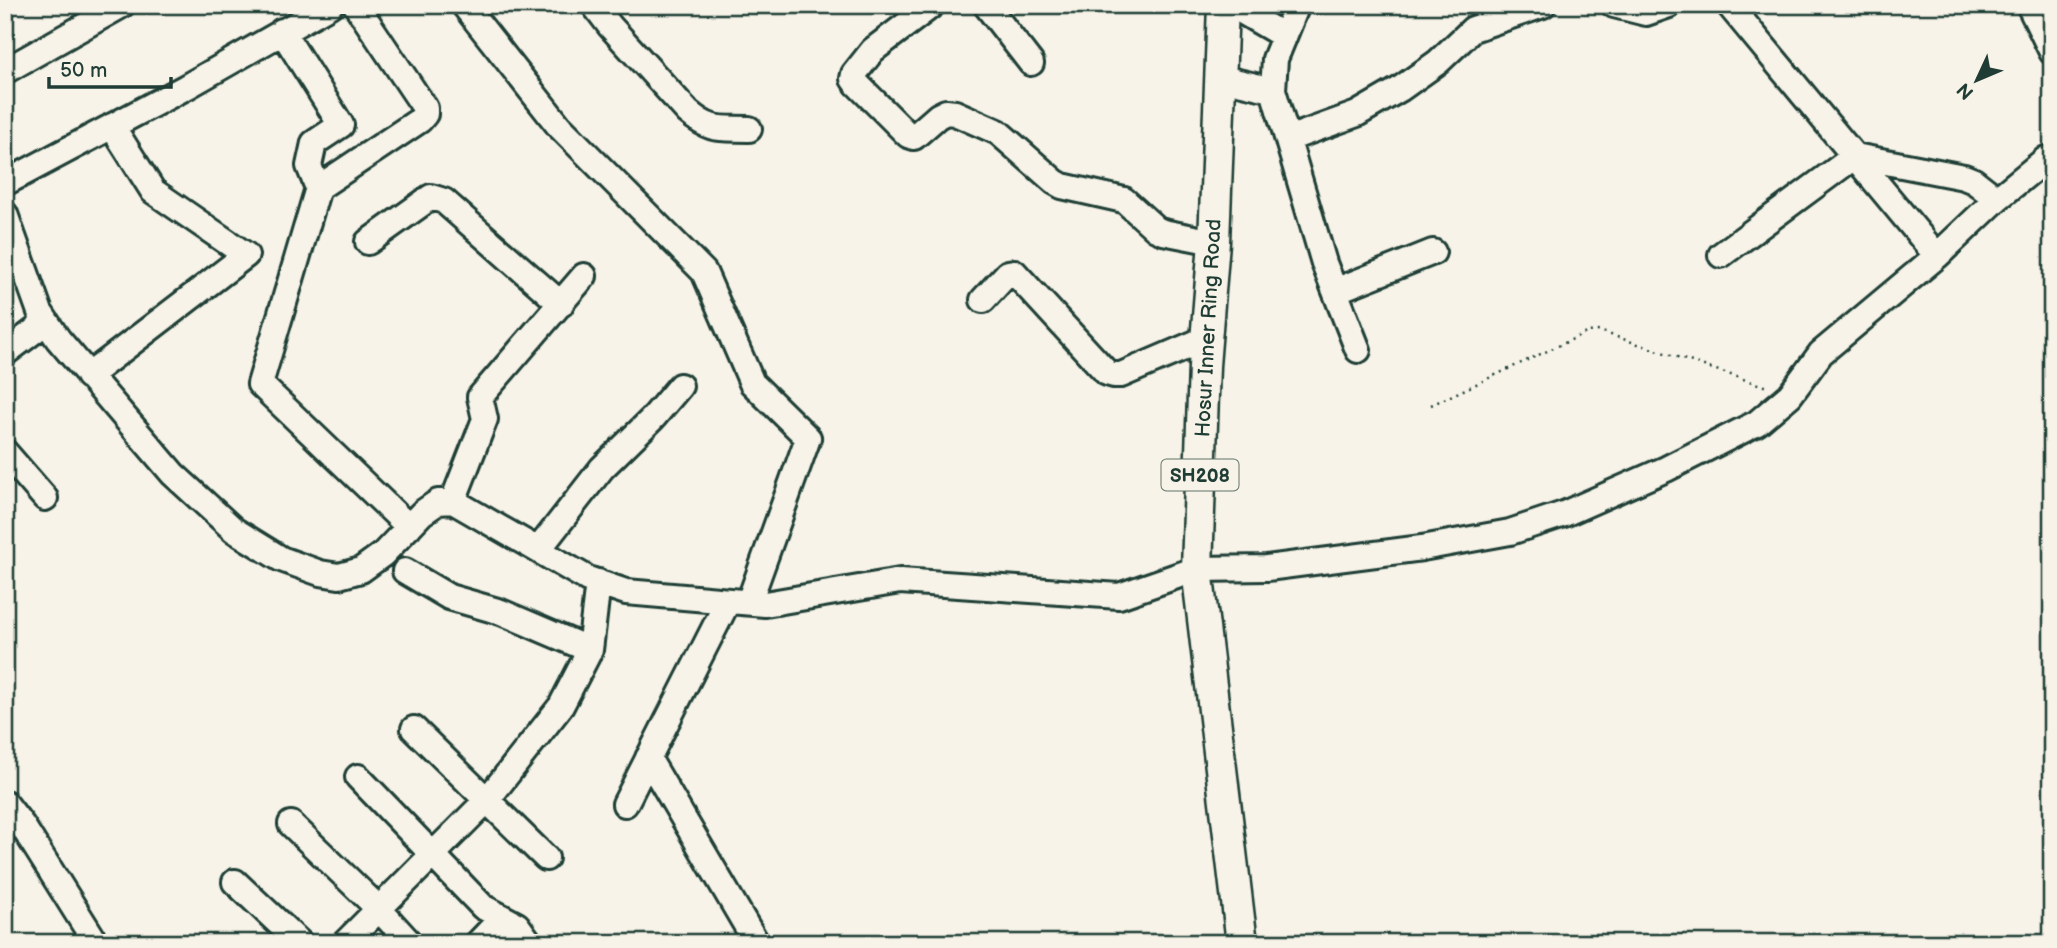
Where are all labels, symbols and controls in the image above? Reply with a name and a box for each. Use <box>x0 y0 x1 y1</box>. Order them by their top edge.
scale bar <box>49 46 172 90</box>
north arrow <box>1941 46 2011 116</box>
text: 50 m <box>60 58 107 83</box>
text: N <box>1953 78 1979 104</box>
street label: Hosur Inner Ring Road <box>1190 218 1227 438</box>
road number: SH208 <box>1162 460 1238 490</box>

